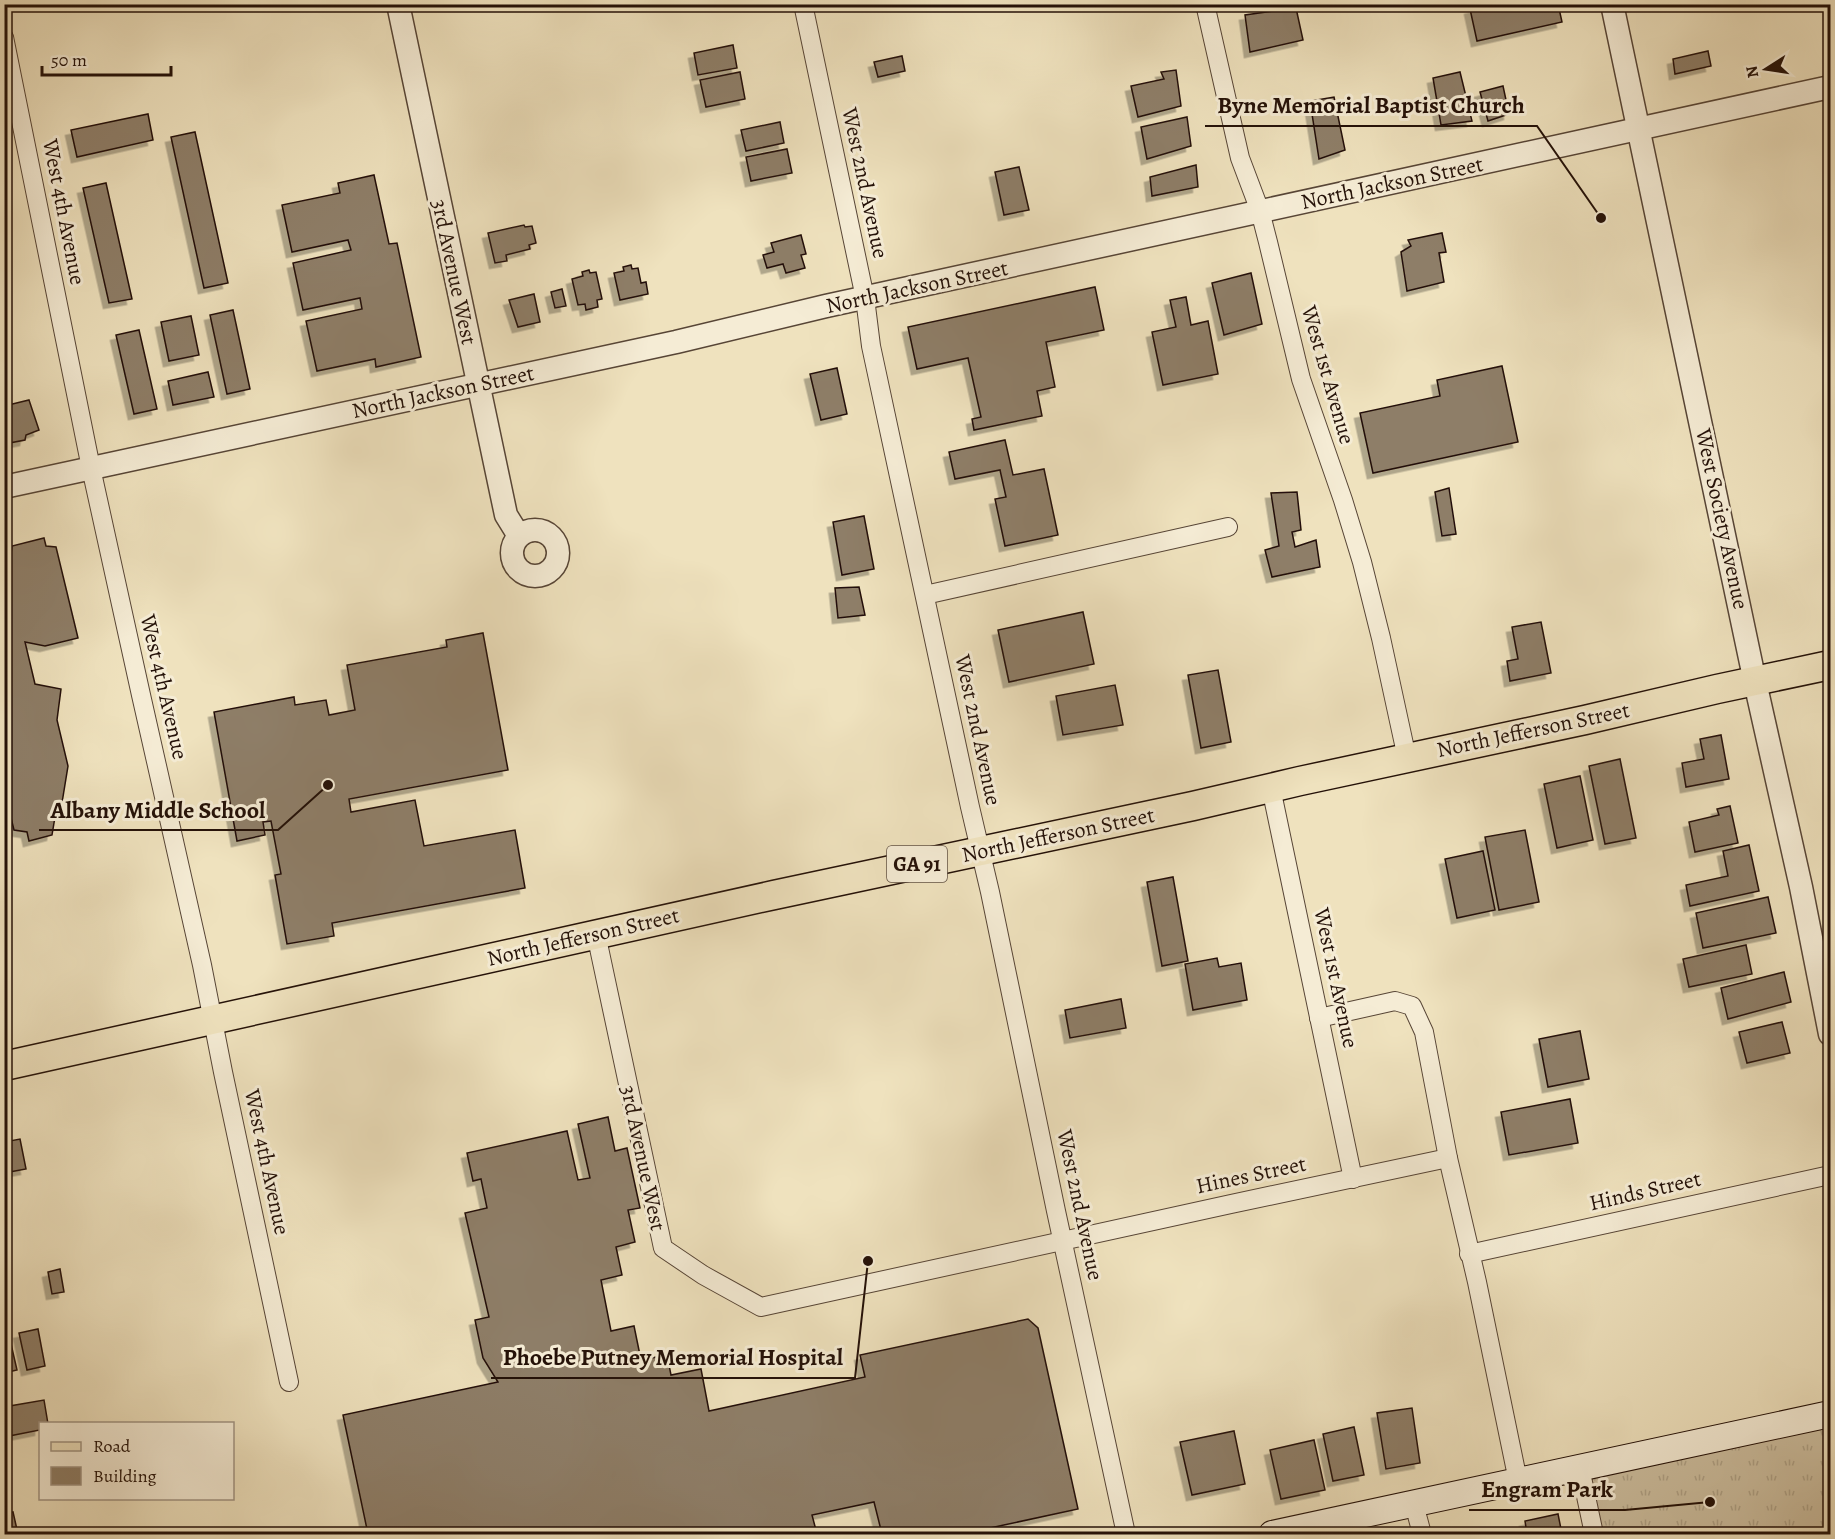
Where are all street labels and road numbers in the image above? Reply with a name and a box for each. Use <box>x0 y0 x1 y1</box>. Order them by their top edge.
street label: West 2nd Avenue <box>834 104 896 261</box>
street label: West 4th Avenue <box>35 136 93 288</box>
street label: North Jackson Street <box>1298 149 1486 217</box>
street label: 3rd Avenue West <box>424 196 484 348</box>
street label: North Jackson Street <box>823 253 1011 321</box>
street label: West 1st Avenue <box>1294 301 1362 448</box>
street label: North Jackson Street <box>349 358 537 426</box>
street label: West Society Avenue <box>1688 425 1756 612</box>
street label: West 4th Avenue <box>133 611 195 762</box>
street label: West 2nd Avenue <box>947 651 1009 808</box>
street label: North Jefferson Street <box>1434 695 1632 765</box>
street label: North Jefferson Street <box>959 800 1157 870</box>
road number: GA 91 <box>887 846 947 882</box>
street label: North Jefferson Street <box>484 900 682 974</box>
street label: West 1st Avenue <box>1306 904 1366 1051</box>
street label: 3rd Avenue West <box>613 1082 673 1234</box>
street label: West 4th Avenue <box>237 1086 297 1238</box>
street label: West 2nd Avenue <box>1049 1126 1111 1283</box>
street label: Hines Street <box>1193 1149 1309 1201</box>
street label: Hinds Street <box>1586 1164 1704 1218</box>

